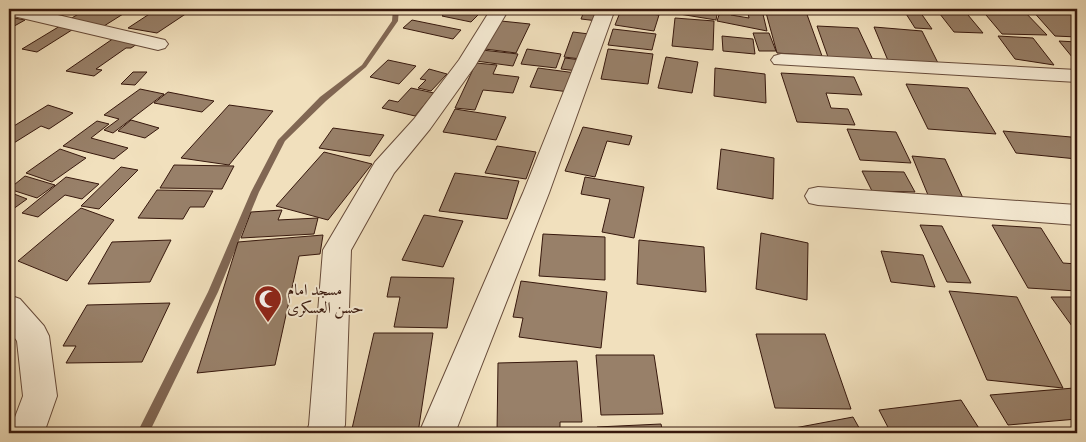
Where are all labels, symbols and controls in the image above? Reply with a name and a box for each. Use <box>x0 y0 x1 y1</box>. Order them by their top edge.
place label: مسجد امام حسن العسکری <box>287 280 364 319</box>
mosque icon: مسجد امام حسن العسکری <box>253 284 283 323</box>

